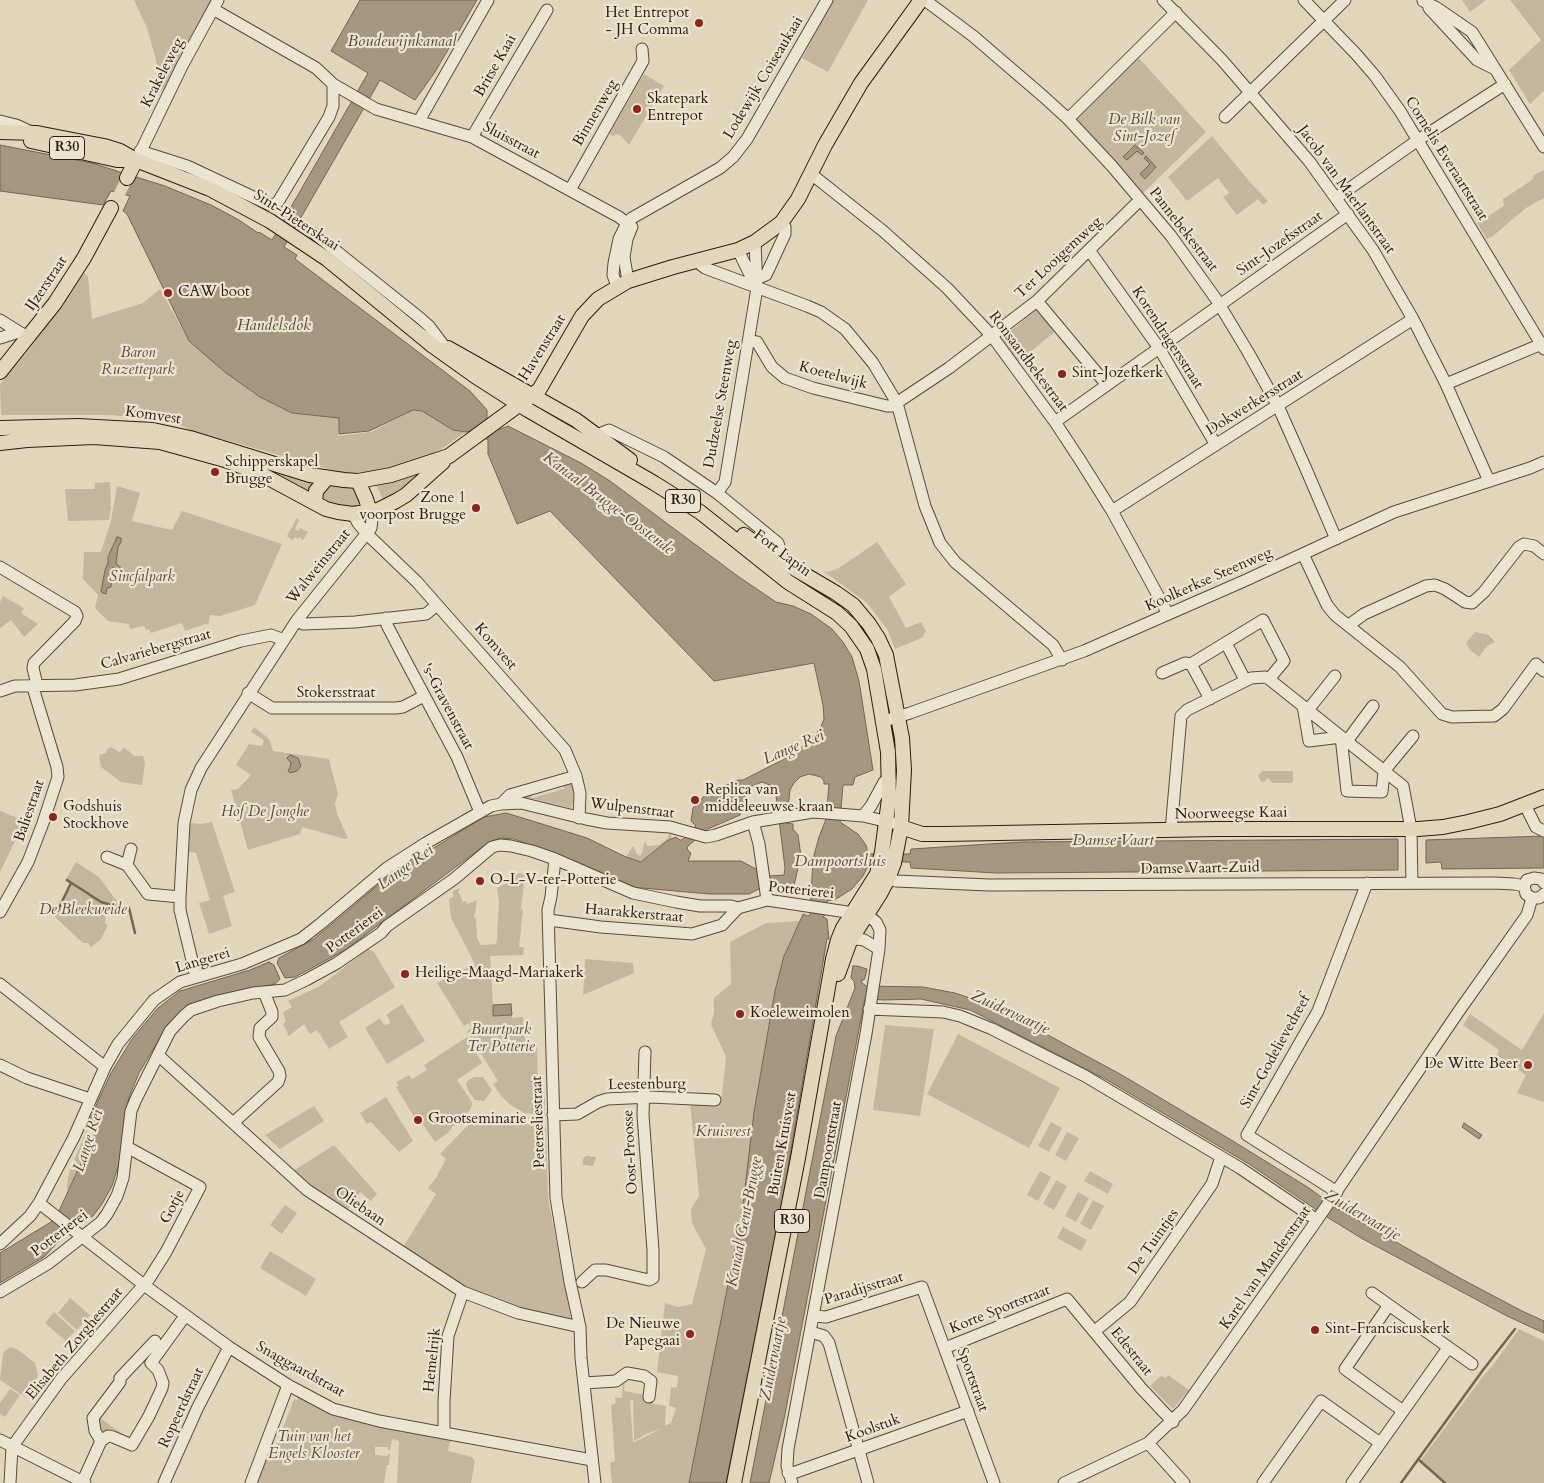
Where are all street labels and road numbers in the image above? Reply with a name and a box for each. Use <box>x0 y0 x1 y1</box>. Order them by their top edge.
street label: Lodewijk Coiseaukaai <box>720 13 808 143</box>
street label: Britse Kaai <box>471 32 521 100</box>
street label: Krakeleweg <box>138 35 188 111</box>
street label: Binnenweg <box>570 76 622 150</box>
street label: Cornelis Everaartstraat <box>1401 94 1491 224</box>
street label: Sluisstraat <box>480 119 542 163</box>
street label: Jacob van Maerlantstraat <box>1293 122 1399 258</box>
road number: R30 <box>50 136 84 160</box>
street label: Pannebekestraat <box>1145 184 1221 276</box>
street label: Sint-Pieterskaai <box>250 187 342 255</box>
street label: Sint-Jozefsstraat <box>1234 208 1326 280</box>
street label: Ter Looigemweg <box>1012 213 1106 303</box>
street label: IJzerstraat <box>22 253 72 315</box>
street label: Korendragersstraat <box>1127 283 1207 393</box>
street label: Ronsaardbekestraat <box>984 308 1072 416</box>
street label: Havenstraat <box>516 311 570 385</box>
street label: Dudzeelse Steenweg <box>701 338 741 470</box>
street label: Koetelwijk <box>797 358 869 394</box>
street label: Dokwerkersstraat <box>1203 366 1307 440</box>
street label: Komvest <box>124 403 182 429</box>
road number: R30 <box>666 490 700 512</box>
street label: Walweinstraat <box>283 526 355 608</box>
street label: Fort Lapin <box>750 527 814 581</box>
street label: Koolkerkse Steenweg <box>1143 544 1275 616</box>
street label: Komvest <box>470 620 520 674</box>
street label: Calvariebergstraat <box>99 626 213 674</box>
street label: 's-Gravenstraat <box>417 661 477 753</box>
street label: Stokersstraat <box>297 685 375 703</box>
street label: Baliestraat <box>11 778 49 844</box>
street label: Wulpenstraat <box>589 795 675 823</box>
street label: Noorweegse Kaai <box>1174 804 1288 824</box>
street label: Damse Vaart-Zuid <box>1140 859 1260 879</box>
street label: Potterierei <box>767 879 835 903</box>
street label: Haarakkerstraat <box>584 901 684 927</box>
street label: Potterierei <box>323 904 387 958</box>
street label: Langerei <box>174 944 232 978</box>
street label: Sint-Godelievedreef <box>1237 992 1315 1112</box>
street label: Leestenburg <box>608 1075 686 1095</box>
street label: Peterseliestraat <box>528 1076 550 1168</box>
street label: Buiten Kruisvest <box>765 1091 801 1197</box>
street label: Dampoortstraat <box>812 1100 846 1200</box>
street label: Oost-Proosse <box>620 1109 642 1195</box>
street label: Oliebaan <box>331 1184 389 1230</box>
street label: Gotje <box>157 1187 189 1227</box>
street label: Karel van Manderstraat <box>1217 1203 1315 1333</box>
street label: De Tuintjes <box>1125 1206 1183 1278</box>
street label: Potterierei <box>28 1207 92 1261</box>
road number: R30 <box>774 1210 810 1232</box>
street label: Paradijsstraat <box>822 1268 906 1310</box>
street label: Korte Sportstraat <box>947 1282 1053 1338</box>
street label: Elisabeth Zorghestraat <box>23 1284 127 1404</box>
street label: Edestraat <box>1106 1324 1156 1380</box>
street label: Hemelrijk <box>421 1327 445 1393</box>
street label: Snaggaardstraat <box>252 1338 348 1402</box>
street label: Sportstraat <box>952 1346 992 1414</box>
street label: Ropeerdstraat <box>156 1365 208 1451</box>
street label: Koolstuk <box>843 1411 903 1447</box>

